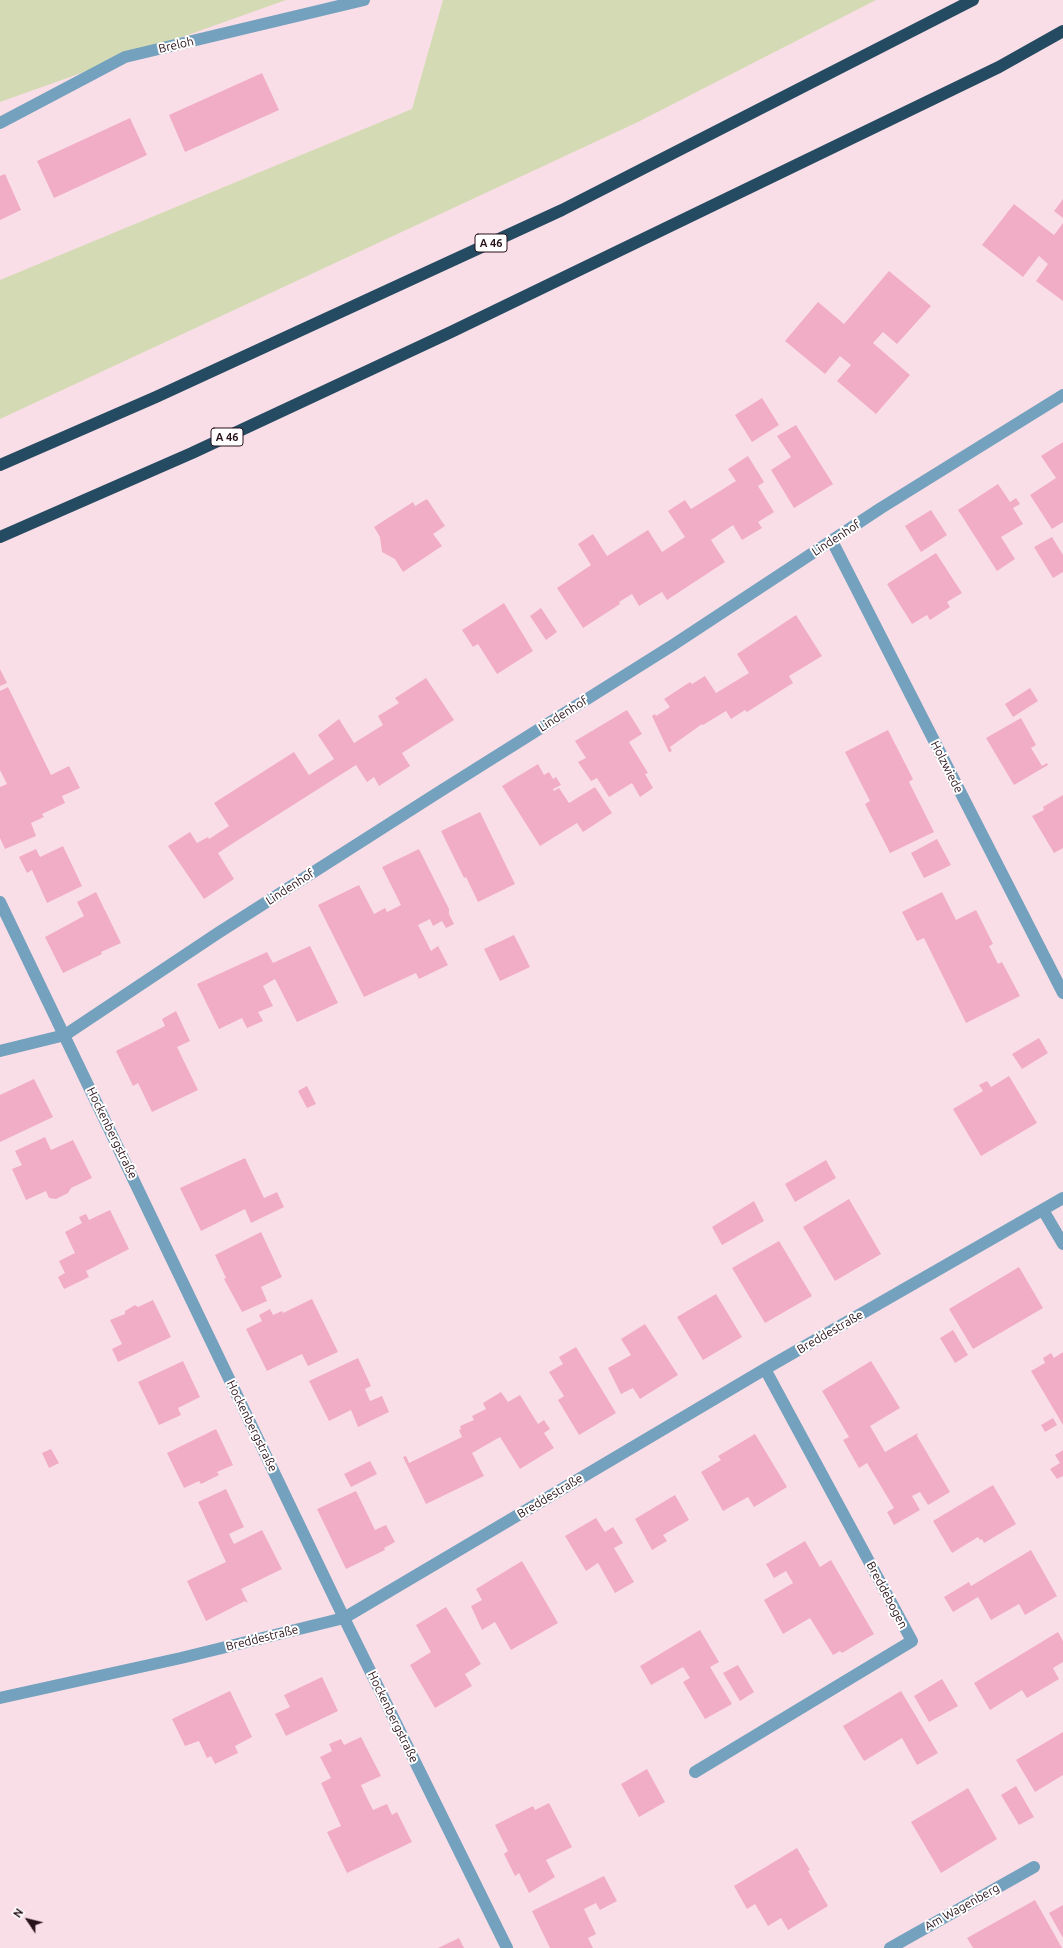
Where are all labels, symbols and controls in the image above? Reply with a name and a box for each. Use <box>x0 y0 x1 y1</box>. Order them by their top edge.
street label: Breloh <box>157 34 195 56</box>
road number: A 46 <box>475 234 507 252</box>
road number: A 46 <box>211 428 243 446</box>
street label: Lindenhof <box>809 517 863 559</box>
street label: Lindenhof <box>536 693 590 735</box>
street label: Holzwiede <box>928 739 966 795</box>
street label: Lindenhof <box>263 866 317 908</box>
street label: Hockenbergstraße <box>84 1085 140 1181</box>
street label: Breddestraße <box>794 1307 866 1357</box>
street label: Hockenbergstraße <box>224 1378 280 1474</box>
street label: Breddestraße <box>515 1471 585 1521</box>
street label: Breddebogen <box>863 1559 911 1631</box>
street label: Breddestraße <box>224 1622 300 1654</box>
street label: Hockenbergstraße <box>365 1669 421 1765</box>
street label: Am Wagenberg <box>922 1880 1002 1934</box>
north arrow <box>8 1900 48 1940</box>
text: N <box>11 1906 25 1920</box>

